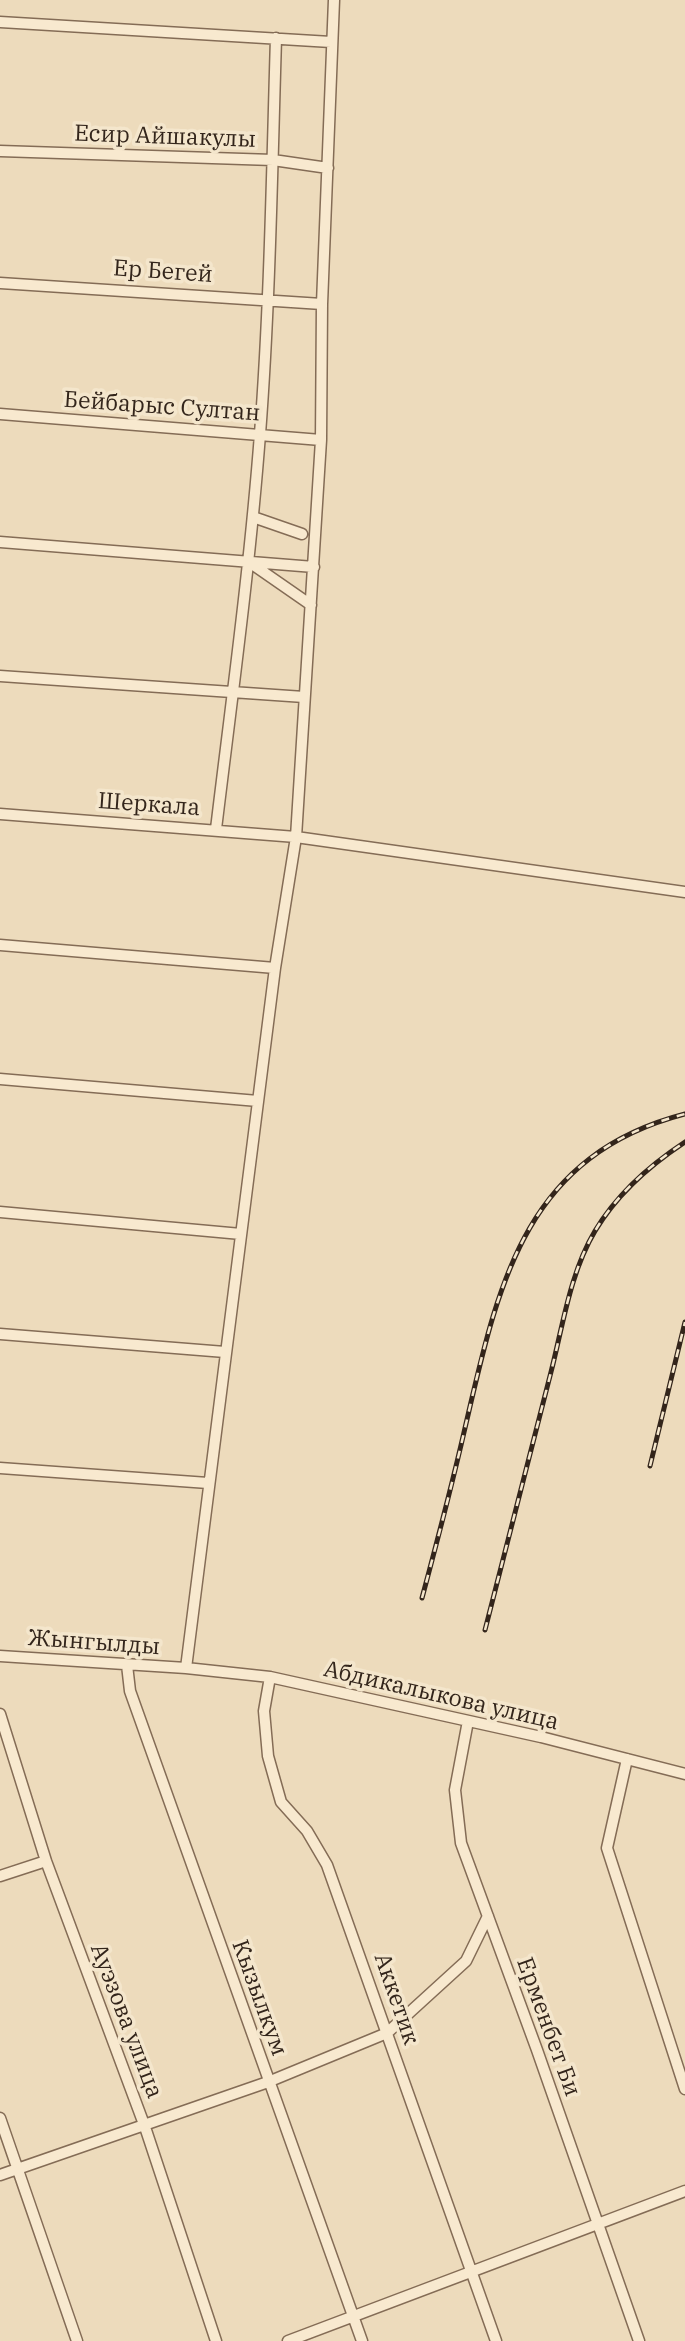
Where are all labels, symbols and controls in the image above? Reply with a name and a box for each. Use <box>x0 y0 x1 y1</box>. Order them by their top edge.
street label: Есир Айшакулы <box>74 120 256 154</box>
street label: Ер Бегей <box>112 255 214 289</box>
street label: Бейбарыс Султан <box>63 386 261 428</box>
street label: Шеркала <box>97 788 201 822</box>
street label: Жынгылды <box>27 1625 161 1661</box>
street label: Абдикалыкова улица <box>321 1656 561 1736</box>
street label: Кызылкум <box>225 1936 293 2060</box>
street label: Ауэзова улица <box>84 1940 168 2102</box>
street label: Аккетик <box>367 1949 425 2049</box>
street label: Ерменбет Би <box>510 1954 586 2100</box>

